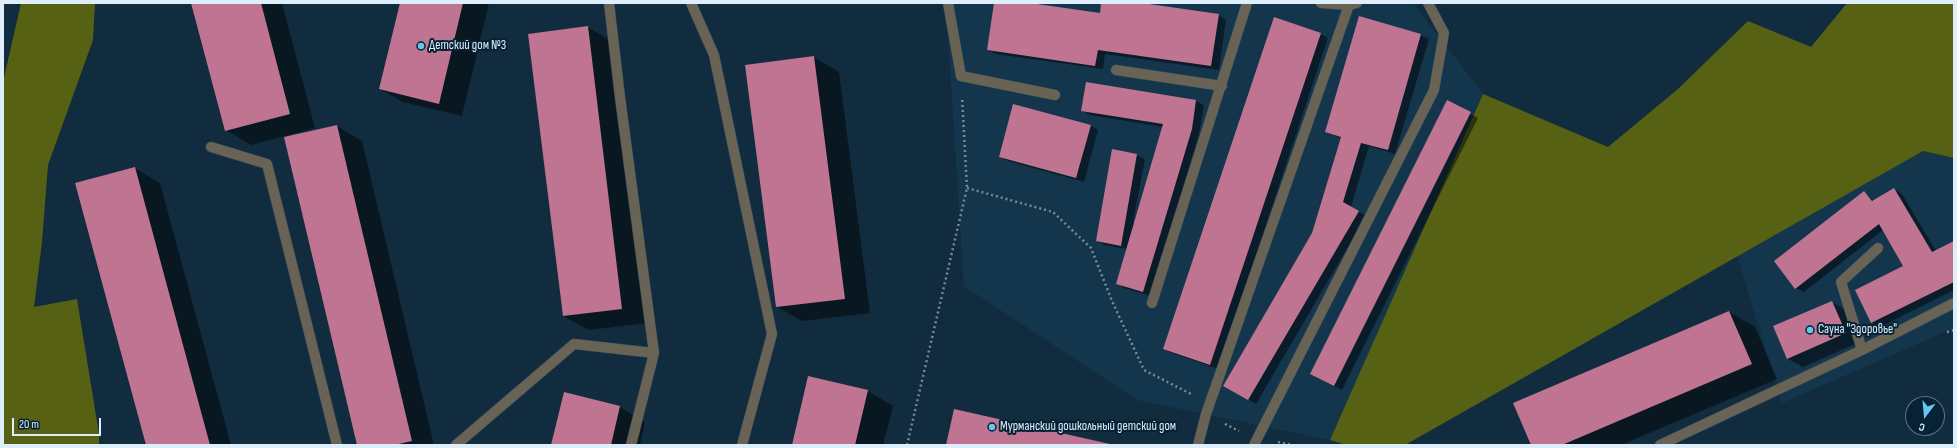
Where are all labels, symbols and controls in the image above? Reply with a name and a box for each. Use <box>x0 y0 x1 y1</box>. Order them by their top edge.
place label: Детский дом №3 <box>429 38 506 54</box>
marker: Детский дом №3 <box>416 41 426 51</box>
place label: Сауна "Здоровье" <box>1818 322 1897 338</box>
marker: Сауна "Здоровье" <box>1805 325 1815 335</box>
north arrow <box>1905 396 1945 436</box>
scale bar <box>14 410 103 436</box>
text: 20 m <box>19 417 39 432</box>
place label: Мурманский дошкольный детский дом <box>1000 419 1176 435</box>
text: С <box>1917 420 1926 434</box>
marker: Мурманский дошкольный детский дом <box>987 422 997 432</box>

